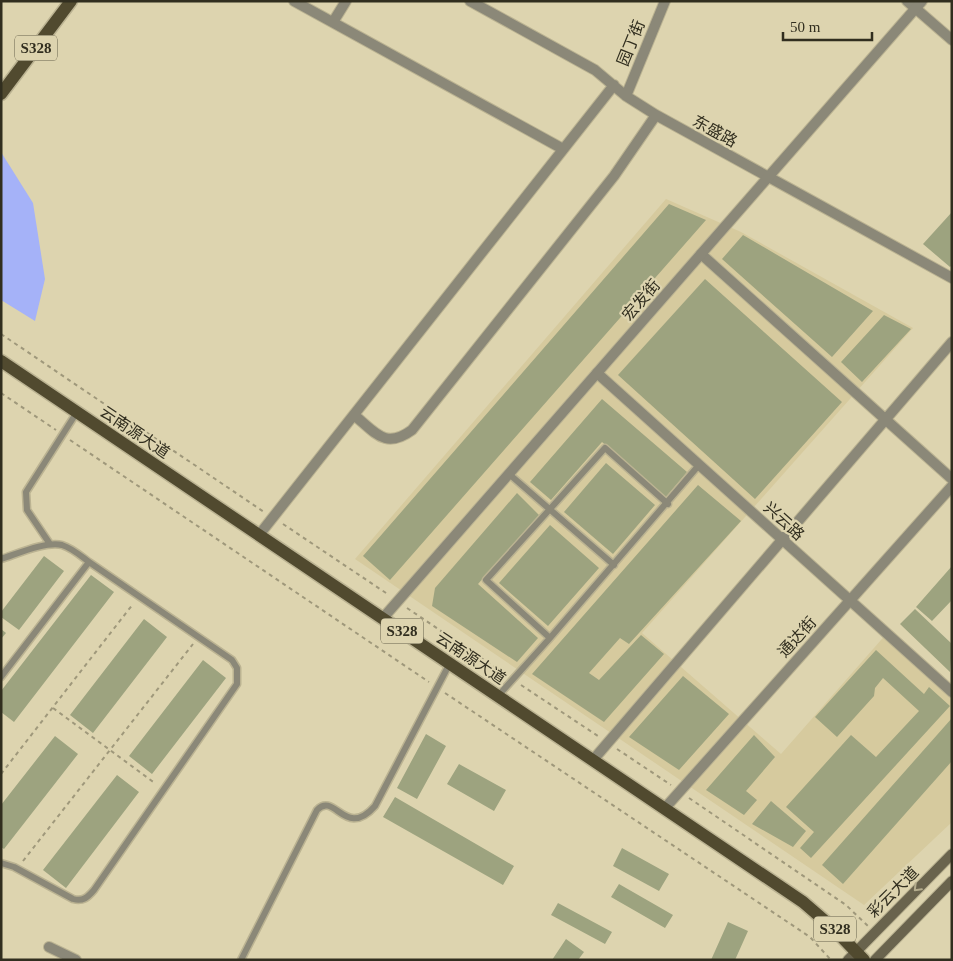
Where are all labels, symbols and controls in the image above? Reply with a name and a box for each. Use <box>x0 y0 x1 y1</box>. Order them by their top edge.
scale bar <box>783 10 872 42</box>
street label: 园丁街 <box>614 18 648 68</box>
text: 50 m <box>790 19 821 35</box>
road number: S328 <box>15 36 57 60</box>
street label: 东盛路 <box>690 112 740 150</box>
street label: 宏发街 <box>619 276 663 324</box>
street label: 云南源大道 <box>97 403 173 461</box>
street label: 兴云路 <box>760 499 808 543</box>
street label: 通达街 <box>775 613 819 661</box>
road number: S328 <box>381 618 423 644</box>
street label: 云南源大道 <box>433 629 509 687</box>
street label: 彩云大道 <box>864 863 922 921</box>
one-way arrow <box>914 882 923 891</box>
road number: S328 <box>814 916 856 942</box>

